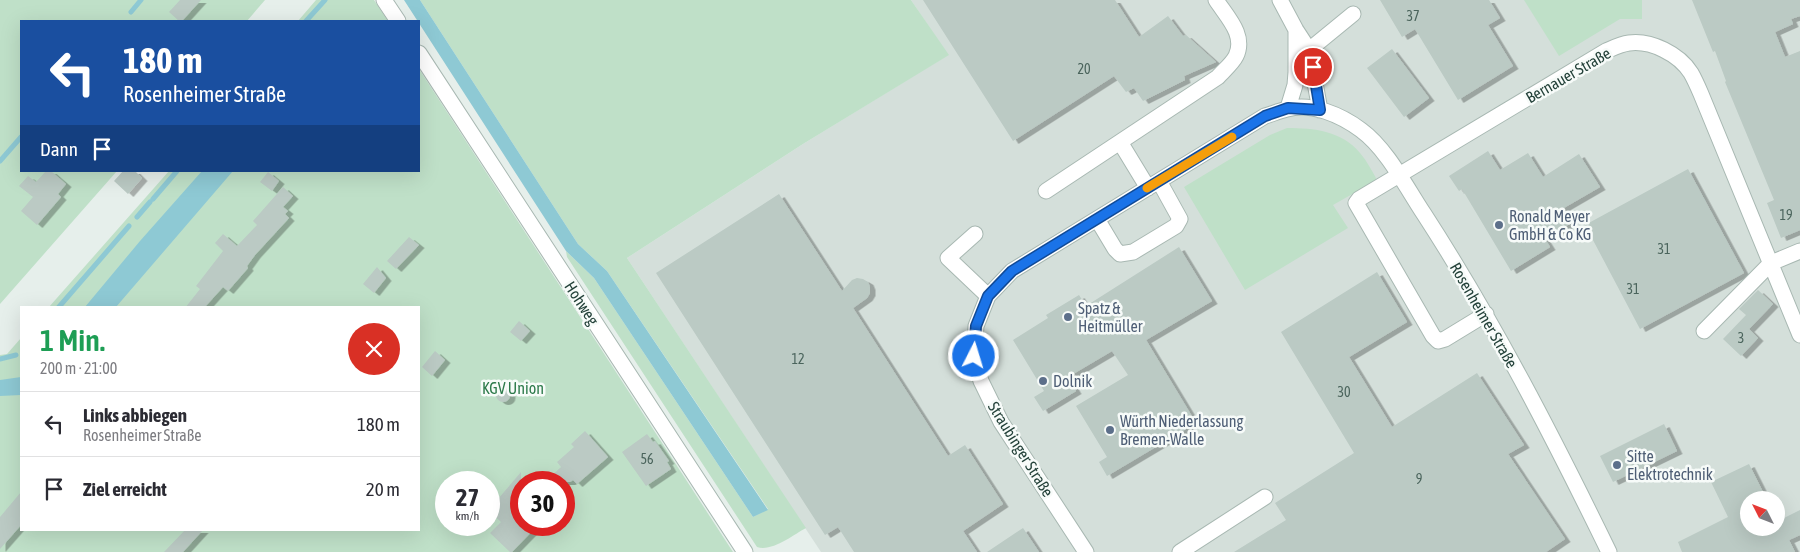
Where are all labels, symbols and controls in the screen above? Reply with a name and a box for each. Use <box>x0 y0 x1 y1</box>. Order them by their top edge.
house number: 37 <box>1406 8 1420 24</box>
icon: left <box>40 40 105 105</box>
text: 180 m <box>123 40 202 80</box>
street label: Bernauer Straße <box>1523 44 1613 106</box>
pin <box>1292 46 1334 88</box>
icon: arrive <box>1299 53 1327 81</box>
house number: 20 <box>1077 61 1091 77</box>
text: Rosenheimer Straße <box>123 81 286 107</box>
icon: arrive <box>88 135 116 163</box>
text: Dann <box>40 138 78 160</box>
place label: Ronald Meyer GmbH & Co KG <box>1509 207 1591 243</box>
house number: 19 <box>1779 207 1793 223</box>
marker: Ronald Meyer GmbH & Co KG <box>1493 219 1505 231</box>
house number: 31 <box>1657 241 1671 257</box>
street label: Rosenheimer Straße <box>1447 259 1521 371</box>
street label: Hohweg <box>561 278 603 329</box>
house number: 31 <box>1626 281 1640 297</box>
place label: Spatz & Heitmüller <box>1078 299 1143 335</box>
marker: Spatz & Heitmüller <box>1062 311 1074 323</box>
text: 1 Min. <box>40 323 105 357</box>
button: close <box>348 323 400 375</box>
position arrow <box>947 329 999 381</box>
house number: 3 <box>1738 330 1744 346</box>
house number: 12 <box>791 351 805 367</box>
text: 200 m · 21:00 <box>40 359 117 377</box>
place label: Dolnik <box>1053 372 1092 390</box>
marker: Dolnik <box>1037 375 1049 387</box>
park label: KGV Union <box>482 379 544 397</box>
house number: 30 <box>1337 384 1351 400</box>
street label: Straubinger Straße <box>984 398 1057 500</box>
text: Links abbiegen <box>83 404 187 426</box>
icon: left <box>40 410 68 438</box>
place label: Würth Niederlassung Bremen-Walle <box>1120 412 1244 448</box>
text: 180 m <box>357 413 400 435</box>
marker: Würth Niederlassung Bremen-Walle <box>1104 424 1116 436</box>
text: Rosenheimer Straße <box>83 426 202 444</box>
place label: Sitte Elektrotechnik <box>1627 447 1713 483</box>
house number: 56 <box>640 451 654 467</box>
marker: Sitte Elektrotechnik <box>1611 459 1623 471</box>
speed limit sign: 30 <box>510 471 575 536</box>
house number: 9 <box>1416 471 1422 487</box>
icon: arrive <box>40 475 68 503</box>
text: Ziel erreicht <box>83 478 167 500</box>
text: 20 m <box>366 478 400 500</box>
text: 27 <box>456 483 479 511</box>
north arrow <box>1740 491 1785 536</box>
map controls <box>1740 491 1785 536</box>
text: km/h <box>456 509 479 523</box>

